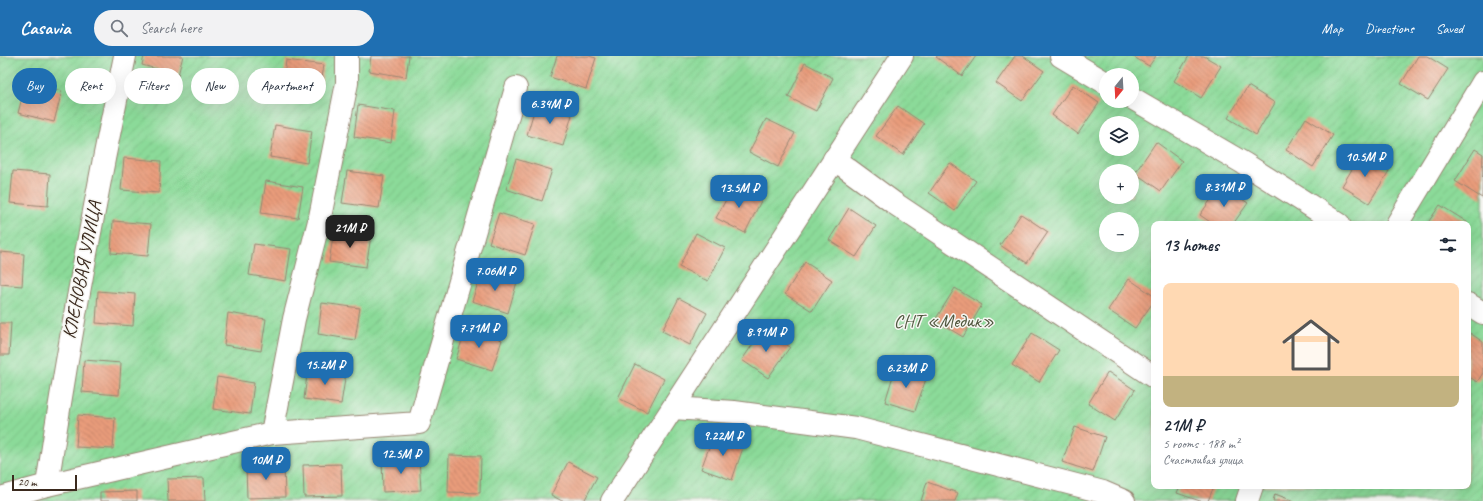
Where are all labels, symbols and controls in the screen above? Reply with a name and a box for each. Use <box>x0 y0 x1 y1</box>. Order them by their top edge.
search box <box>94 10 374 46</box>
text: Casavia <box>20 16 70 40</box>
icon: search <box>108 17 130 39</box>
text: Search here <box>140 19 202 38</box>
text: Map <box>1322 20 1343 37</box>
text: Directions <box>1365 20 1414 37</box>
text: Saved <box>1436 20 1463 37</box>
chip: Buy <box>12 68 57 104</box>
chip: Rent <box>65 68 116 104</box>
chip: Filters <box>124 68 183 104</box>
chip: New <box>191 68 239 104</box>
chip: Apartment <box>247 68 326 104</box>
north arrow <box>1099 68 1139 108</box>
map controls <box>1099 68 1139 252</box>
pin: 6.34M ₽ <box>513 91 587 125</box>
text: 6.34M ₽ <box>530 96 570 112</box>
button: layers <box>1099 116 1139 156</box>
pin: 10.5M ₽ <box>1328 144 1402 178</box>
text: 10.5M ₽ <box>1345 149 1385 165</box>
button: + <box>1099 164 1139 204</box>
pin: 8.31M ₽ <box>1187 174 1261 208</box>
pin: 13.5M ₽ <box>702 175 776 209</box>
text: 8.31M ₽ <box>1204 179 1244 195</box>
text: 13.5M ₽ <box>719 180 759 196</box>
street label: КЛЕНОВАЯ УЛИЦА <box>57 198 107 341</box>
button: − <box>1099 212 1139 252</box>
pin: 21M ₽ <box>322 215 378 249</box>
text: 21M ₽ <box>334 220 366 236</box>
icon: filters <box>1437 234 1459 256</box>
text: 13 homes <box>1163 235 1219 256</box>
pin: 7.06M ₽ <box>458 258 532 292</box>
text: 7.06M ₽ <box>475 263 515 279</box>
park label: СНТ «Медик» <box>894 309 994 333</box>
icon: home <box>1275 309 1347 381</box>
pin: 7.71M ₽ <box>442 315 516 349</box>
pin: 8.91M ₽ <box>729 319 803 353</box>
text: 7.71M ₽ <box>459 320 499 336</box>
text: 8.91M ₽ <box>746 324 786 340</box>
pin: 15.2M ₽ <box>288 352 362 386</box>
pin: 6.23M ₽ <box>869 355 943 389</box>
text: 15.2M ₽ <box>305 357 345 373</box>
text: 6.23M ₽ <box>886 360 926 376</box>
text: 21M ₽ <box>1163 415 1204 436</box>
pin: 9.22M ₽ <box>686 423 760 457</box>
text: 9.22M ₽ <box>703 428 743 444</box>
text: 5 rooms · 188 m² <box>1163 436 1239 452</box>
pin: 12.5M ₽ <box>364 441 438 475</box>
text: 12.5M ₽ <box>381 446 421 462</box>
pin: 10M ₽ <box>238 447 294 481</box>
text: 10M ₽ <box>250 452 282 468</box>
text: Счастливая улица <box>1163 452 1243 468</box>
scale bar <box>12 473 77 492</box>
text: 20 m <box>18 475 37 489</box>

